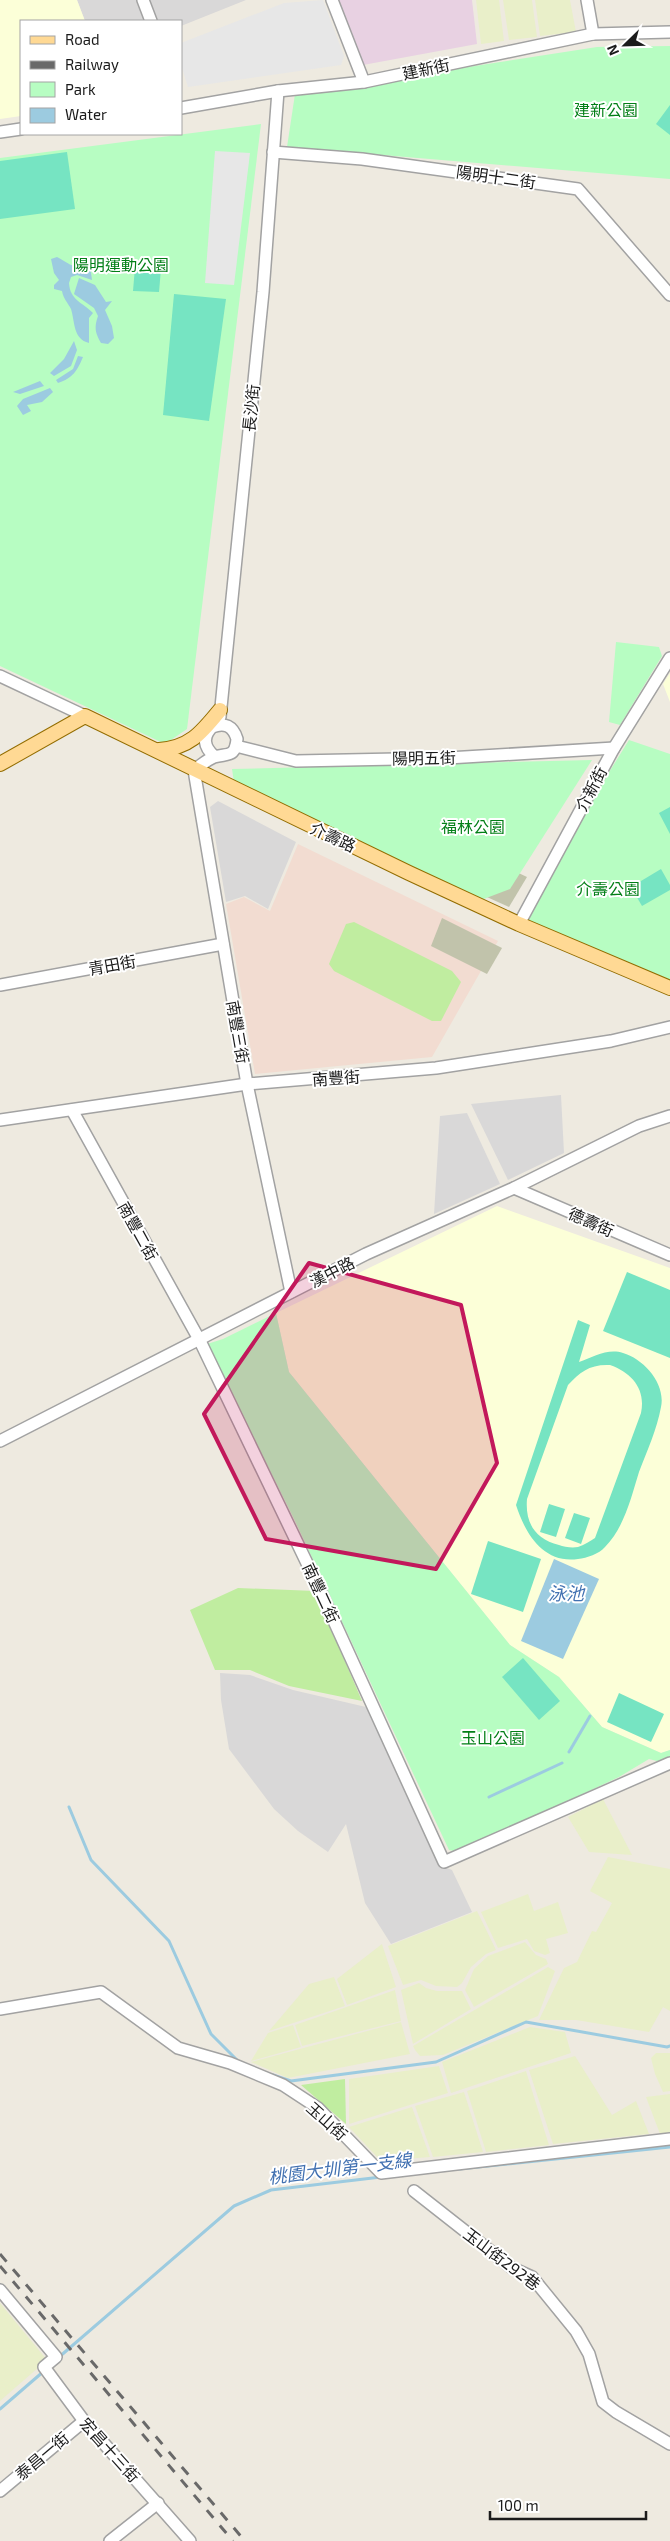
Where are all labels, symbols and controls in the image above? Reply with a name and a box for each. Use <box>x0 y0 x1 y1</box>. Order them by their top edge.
legend <box>20 20 182 135</box>
north arrow <box>600 20 650 70</box>
text: Road <box>65 30 100 48</box>
text: N <box>603 42 622 58</box>
street label: 建新街 <box>400 54 451 83</box>
text: Railway <box>65 55 119 73</box>
text: Park <box>65 80 96 98</box>
park label: 建新公園 <box>574 100 638 119</box>
text: Water <box>65 105 107 123</box>
street label: 陽明十二街 <box>455 162 537 191</box>
park label: 陽明運動公園 <box>73 255 169 274</box>
street label: 長沙街 <box>239 383 262 433</box>
street label: 陽明五街 <box>392 747 456 768</box>
street label: 介新街 <box>571 763 610 814</box>
park label: 福林公園 <box>441 817 505 836</box>
street label: 介壽路 <box>307 818 359 855</box>
park label: 介壽公園 <box>576 879 640 898</box>
street label: 青田街 <box>87 951 137 978</box>
street label: 南豐三街 <box>224 999 253 1065</box>
street label: 南豐街 <box>311 1066 361 1089</box>
street label: 南豐二街 <box>115 1198 162 1263</box>
street label: 德壽街 <box>565 1203 617 1240</box>
street label: 漢中路 <box>306 1252 357 1291</box>
street label: 南豐二街 <box>299 1560 344 1626</box>
water label: 泳池 <box>548 1582 586 1604</box>
park label: 玉山公園 <box>461 1728 525 1747</box>
street label: 玉山街 <box>303 2098 352 2144</box>
water label: 桃園大圳第一支線 <box>267 2148 415 2188</box>
street label: 玉山街292巷 <box>460 2224 544 2294</box>
street label: 宏昌十三街 <box>77 2414 144 2486</box>
street label: 泰昌一街 <box>11 2428 72 2483</box>
scale bar <box>490 2488 646 2520</box>
text: 100 m <box>498 2496 539 2514</box>

